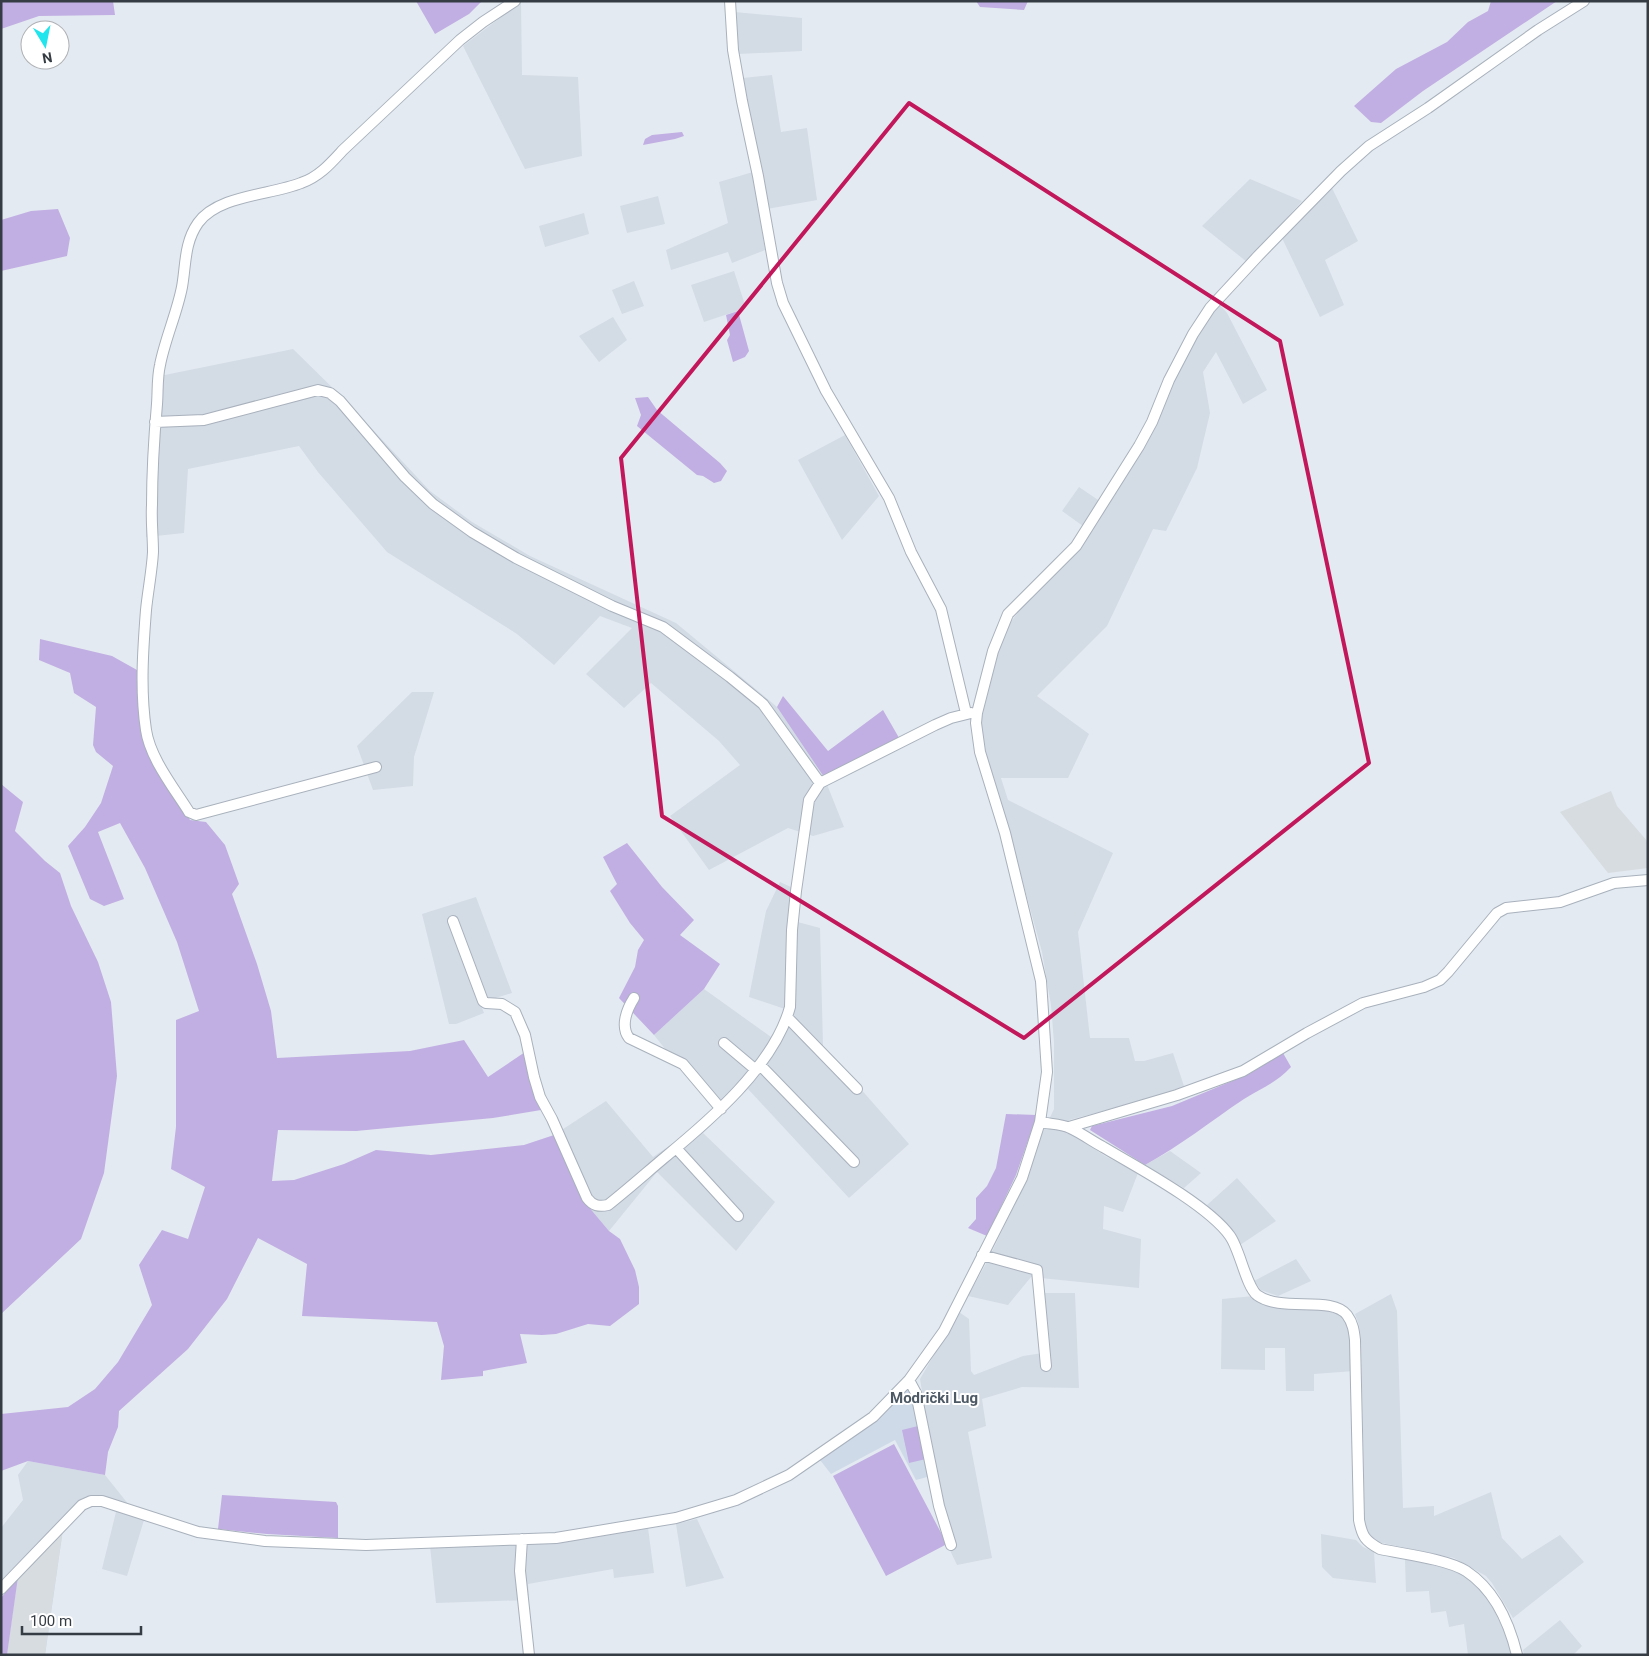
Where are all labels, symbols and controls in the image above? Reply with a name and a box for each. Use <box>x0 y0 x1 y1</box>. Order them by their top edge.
north arrow <box>20 20 70 70</box>
text: N <box>41 49 54 67</box>
district label: Modrički Lug <box>890 1389 978 1407</box>
scale bar <box>22 1604 141 1636</box>
text: 100 m <box>30 1612 72 1630</box>

